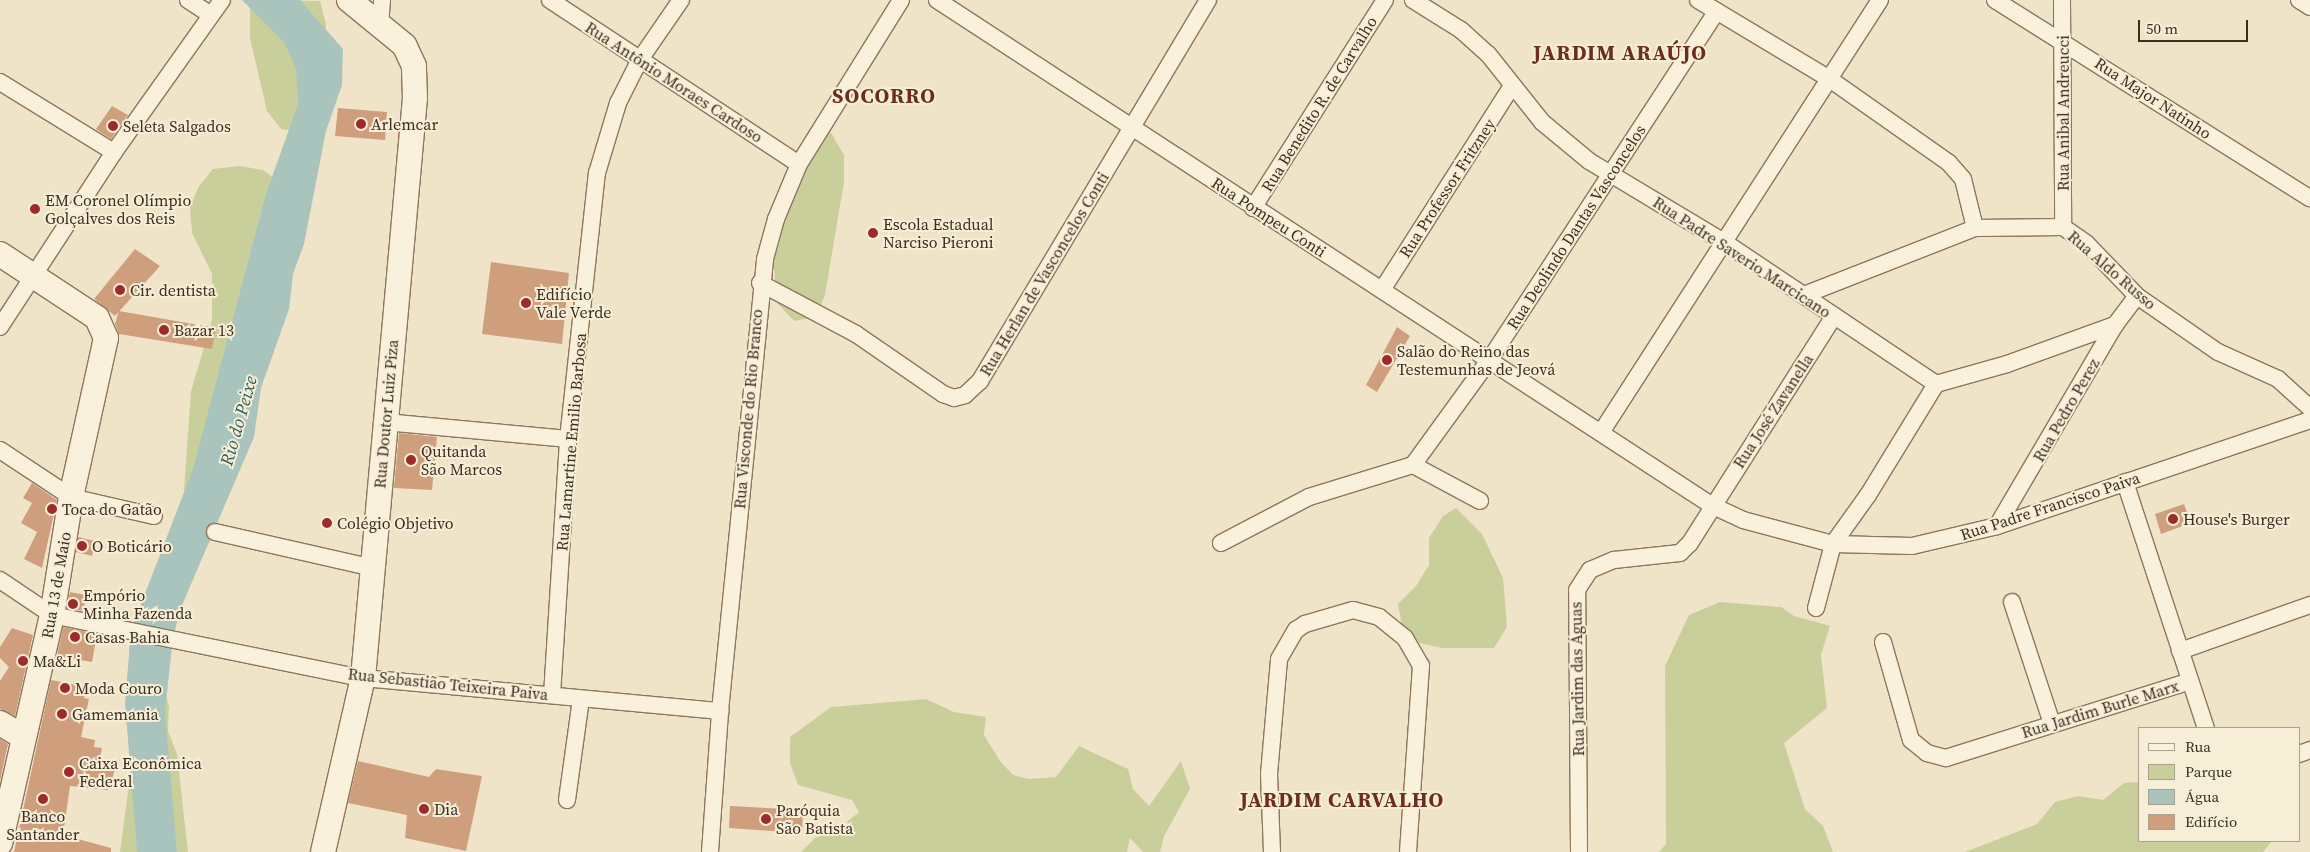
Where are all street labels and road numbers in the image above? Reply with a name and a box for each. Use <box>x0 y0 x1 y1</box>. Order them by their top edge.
street label: Rua Benedito R. de Carvalho <box>1257 13 1381 195</box>
street label: Rua Antônio Moraes Cardoso <box>582 17 766 147</box>
street label: Rua Anibal Andreucci <box>2053 35 2073 191</box>
street label: Rua Major Natinho <box>2091 53 2215 143</box>
street label: Rua Professor Fritzney <box>1395 115 1499 261</box>
street label: Rua Deolindo Dantas Vasconcelos <box>1502 121 1650 333</box>
street label: Rua Herlan de Vasconcelos Conti <box>975 168 1113 380</box>
street label: Rua Pompeu Conti <box>1208 173 1330 261</box>
street label: Rua Padre Saverio Marcicano <box>1649 192 1835 322</box>
street label: Rua Aldo Russo <box>2064 226 2160 314</box>
street label: Rua Visconde do Rio Branco <box>730 308 766 510</box>
street label: Rua Lamartine Emilio Barbosa <box>552 332 590 552</box>
street label: Rua Doutor Luiz Piza <box>370 339 402 489</box>
street label: Rua José Zavanella <box>1729 350 1817 472</box>
street label: Rua Pedro Perez <box>2029 355 2103 465</box>
street label: Rua Padre Francisco Paiva <box>1958 468 2142 544</box>
street label: Rua 13 de Maio <box>37 530 75 640</box>
street label: Rua Jardim das Águas <box>1566 601 1588 757</box>
street label: Rua Sebastião Teixeira Paiva <box>347 664 549 704</box>
street label: Rua Jardim Burle Marx <box>2019 676 2181 742</box>

